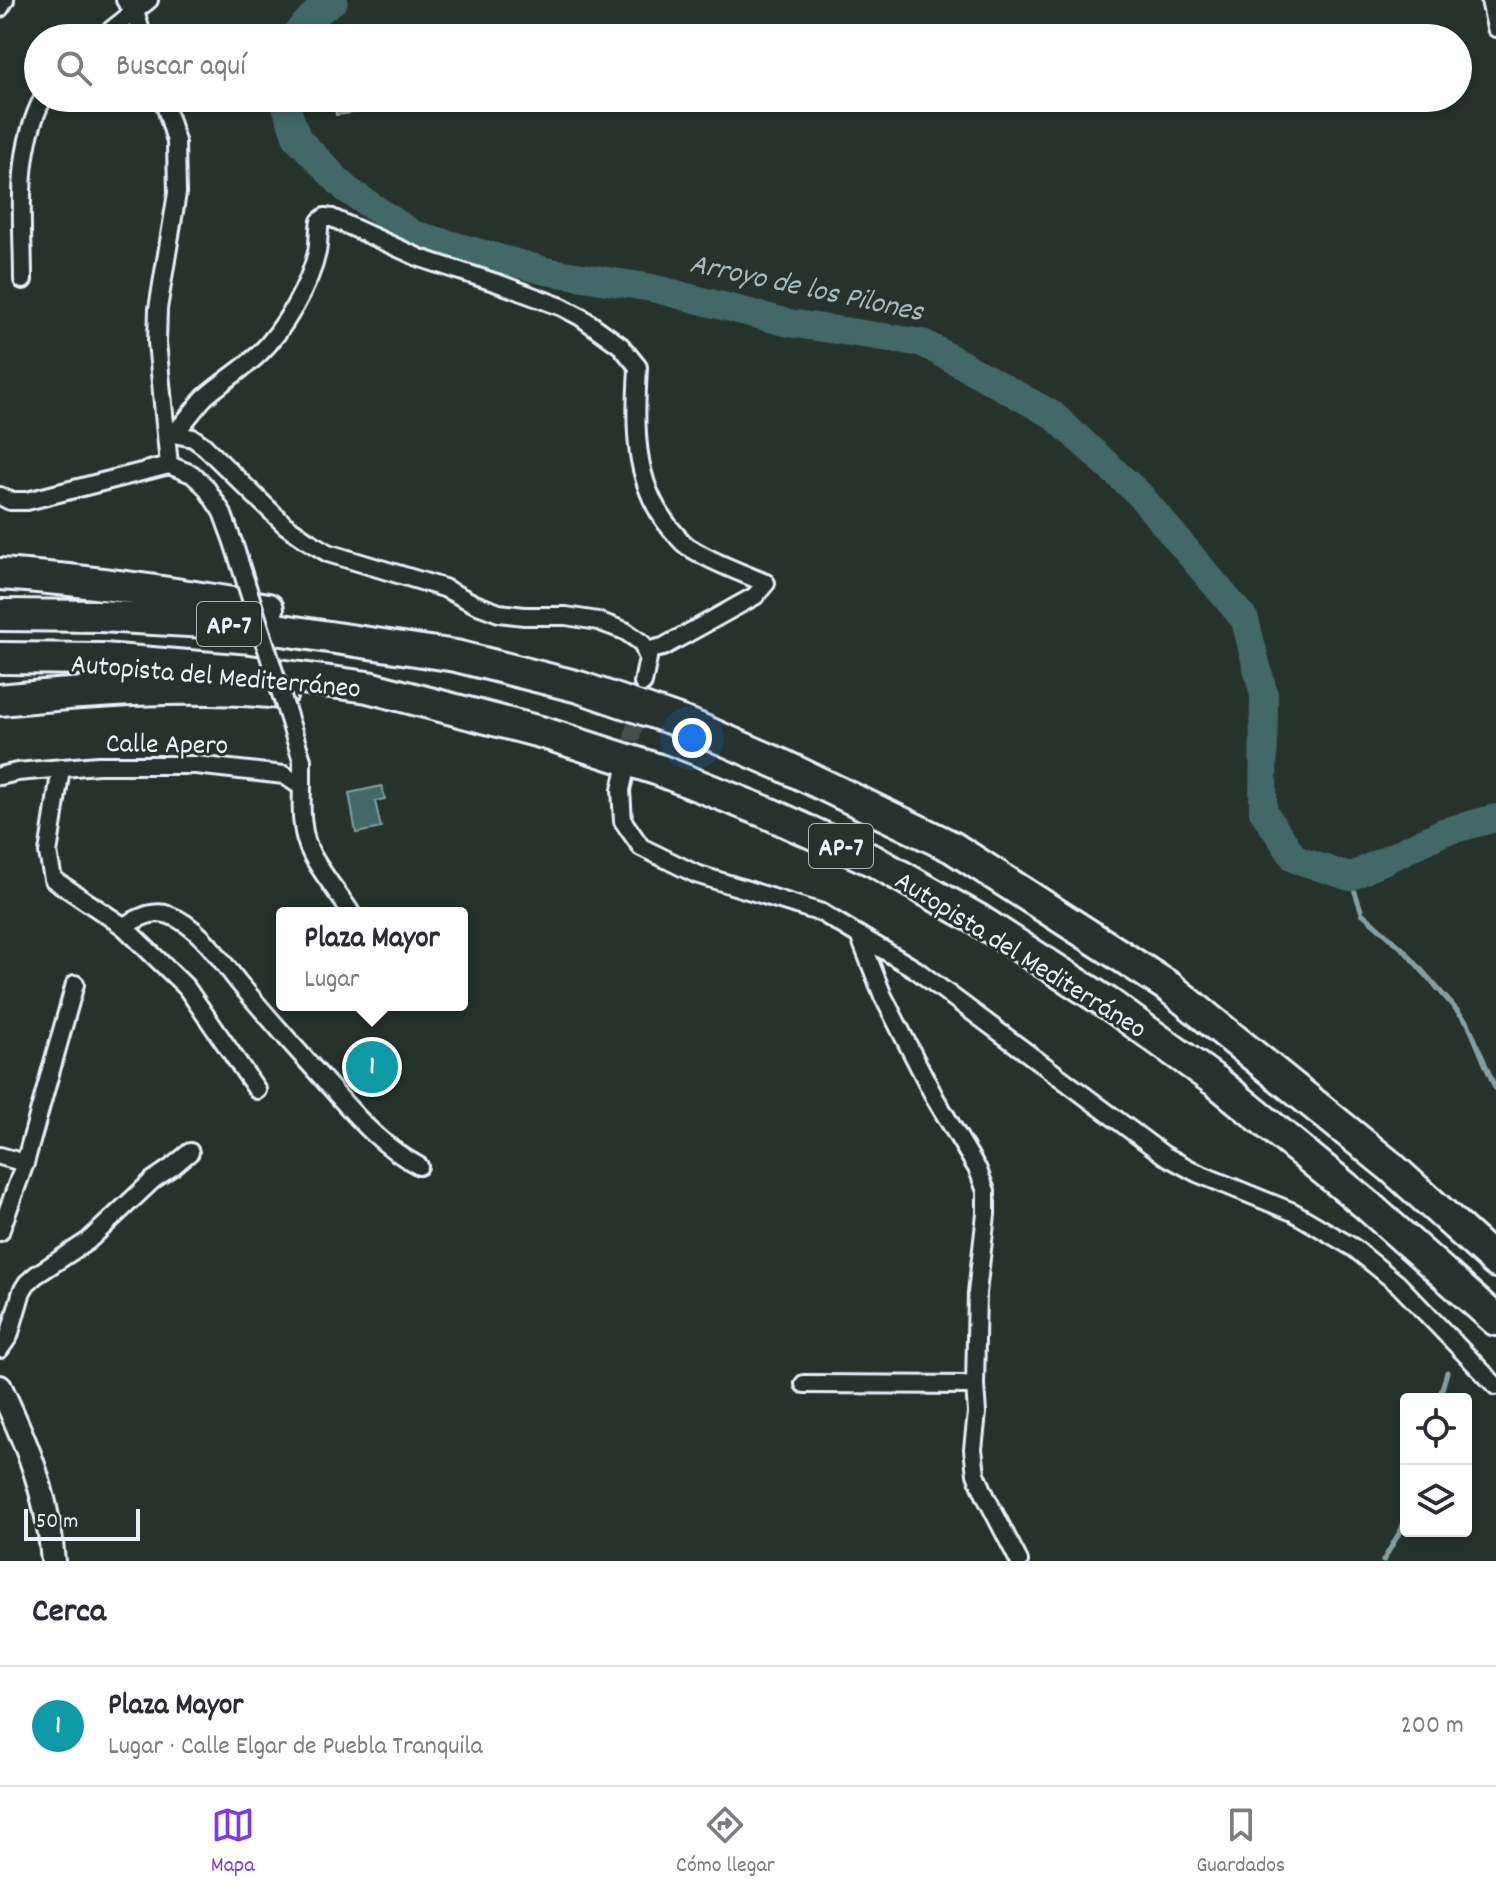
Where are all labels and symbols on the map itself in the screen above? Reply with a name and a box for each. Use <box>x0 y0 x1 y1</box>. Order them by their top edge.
water label: Arroyo de los Pilones <box>685 245 928 336</box>
road number: AP-7 <box>197 602 261 646</box>
street label: Autopista del Mediterráneo <box>69 646 362 712</box>
your location <box>672 718 712 758</box>
street label: Calle Apero <box>105 726 228 768</box>
road number: AP-7 <box>809 824 873 868</box>
street label: Autopista del Mediterráneo <box>886 863 1153 1051</box>
pin: 1 <box>346 1037 398 1097</box>
scale bar <box>24 1505 140 1541</box>

